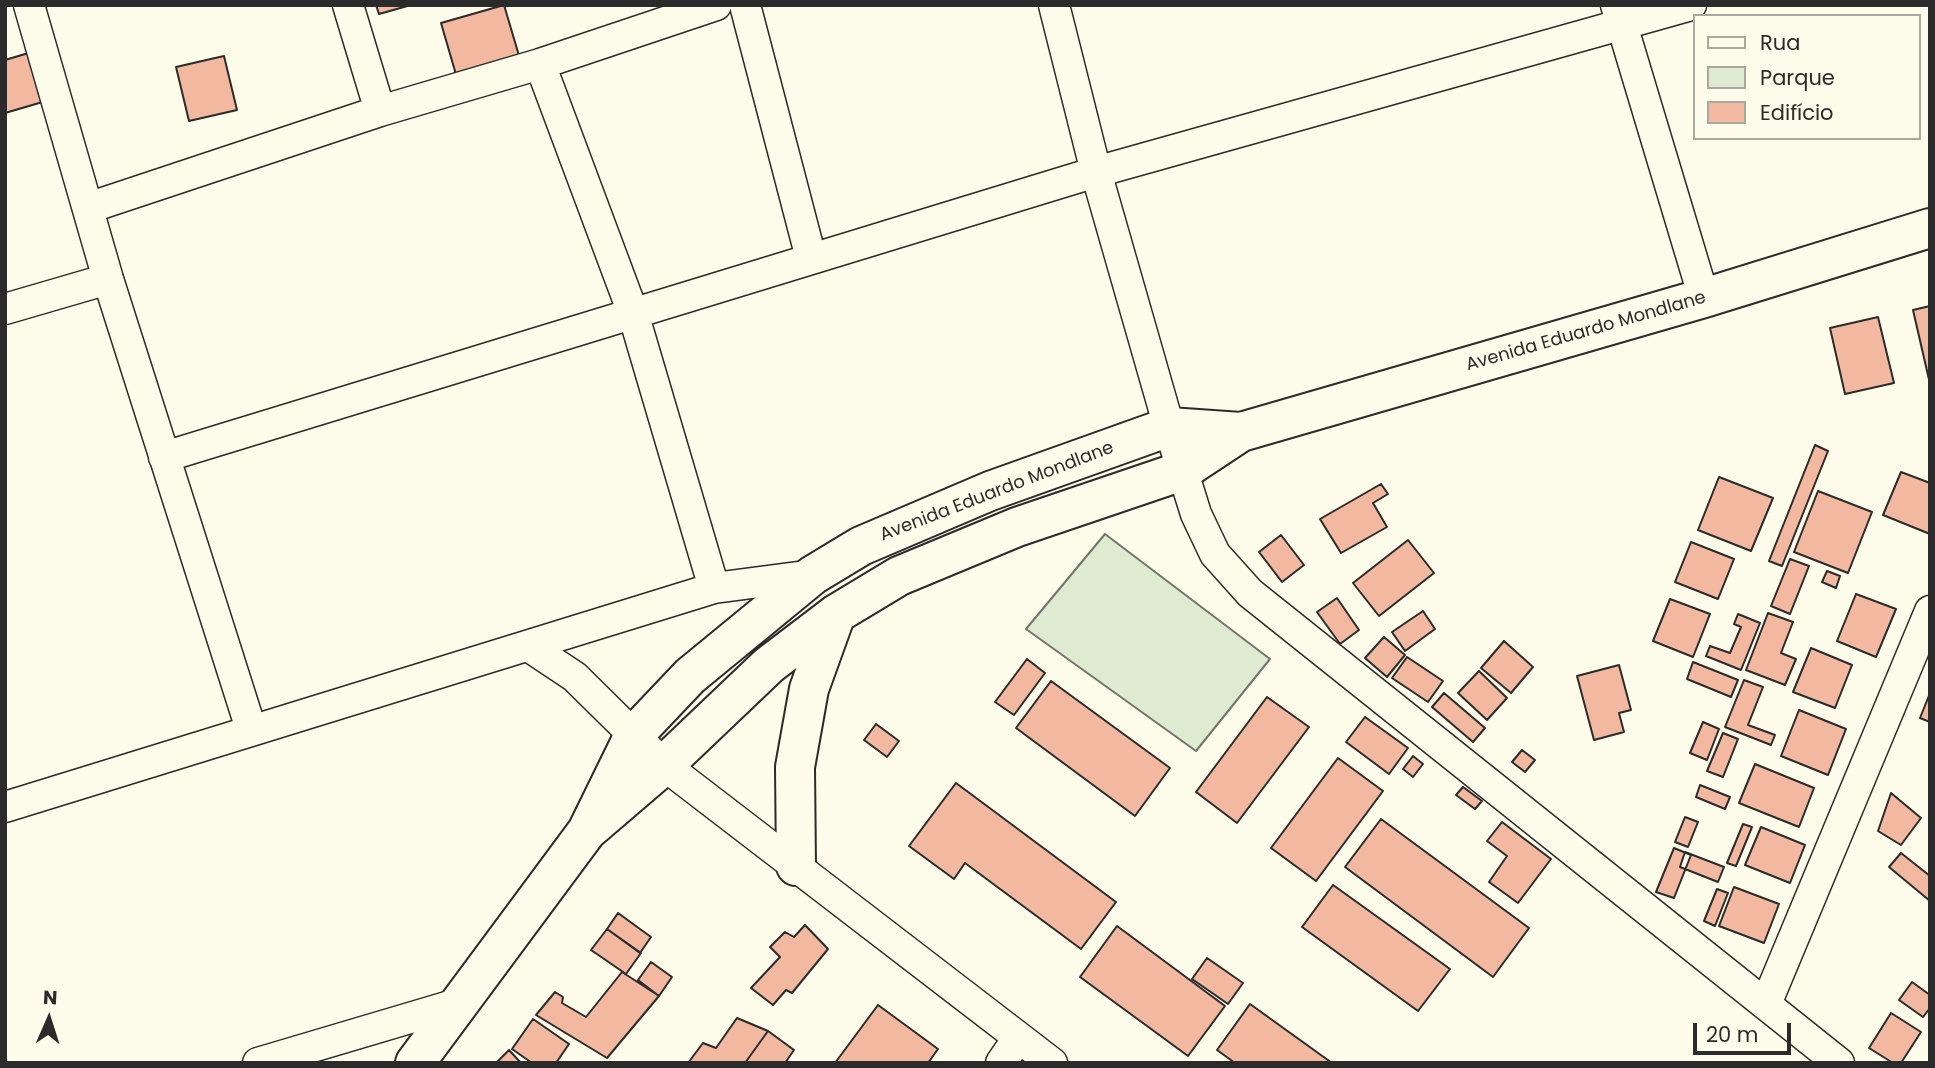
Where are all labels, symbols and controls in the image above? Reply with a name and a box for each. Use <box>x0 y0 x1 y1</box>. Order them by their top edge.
legend <box>1694 14 1921 140</box>
text: Rua <box>1760 28 1800 57</box>
text: Parque <box>1760 63 1835 92</box>
text: Edifício <box>1760 98 1834 127</box>
street label: Avenida Eduardo Mondlane <box>1463 287 1709 377</box>
street label: Avenida Eduardo Mondlane <box>877 437 1117 547</box>
north arrow <box>14 984 84 1054</box>
text: N <box>42 984 58 1011</box>
scale bar <box>1697 1009 1795 1052</box>
text: 20 m <box>1706 1020 1759 1049</box>

